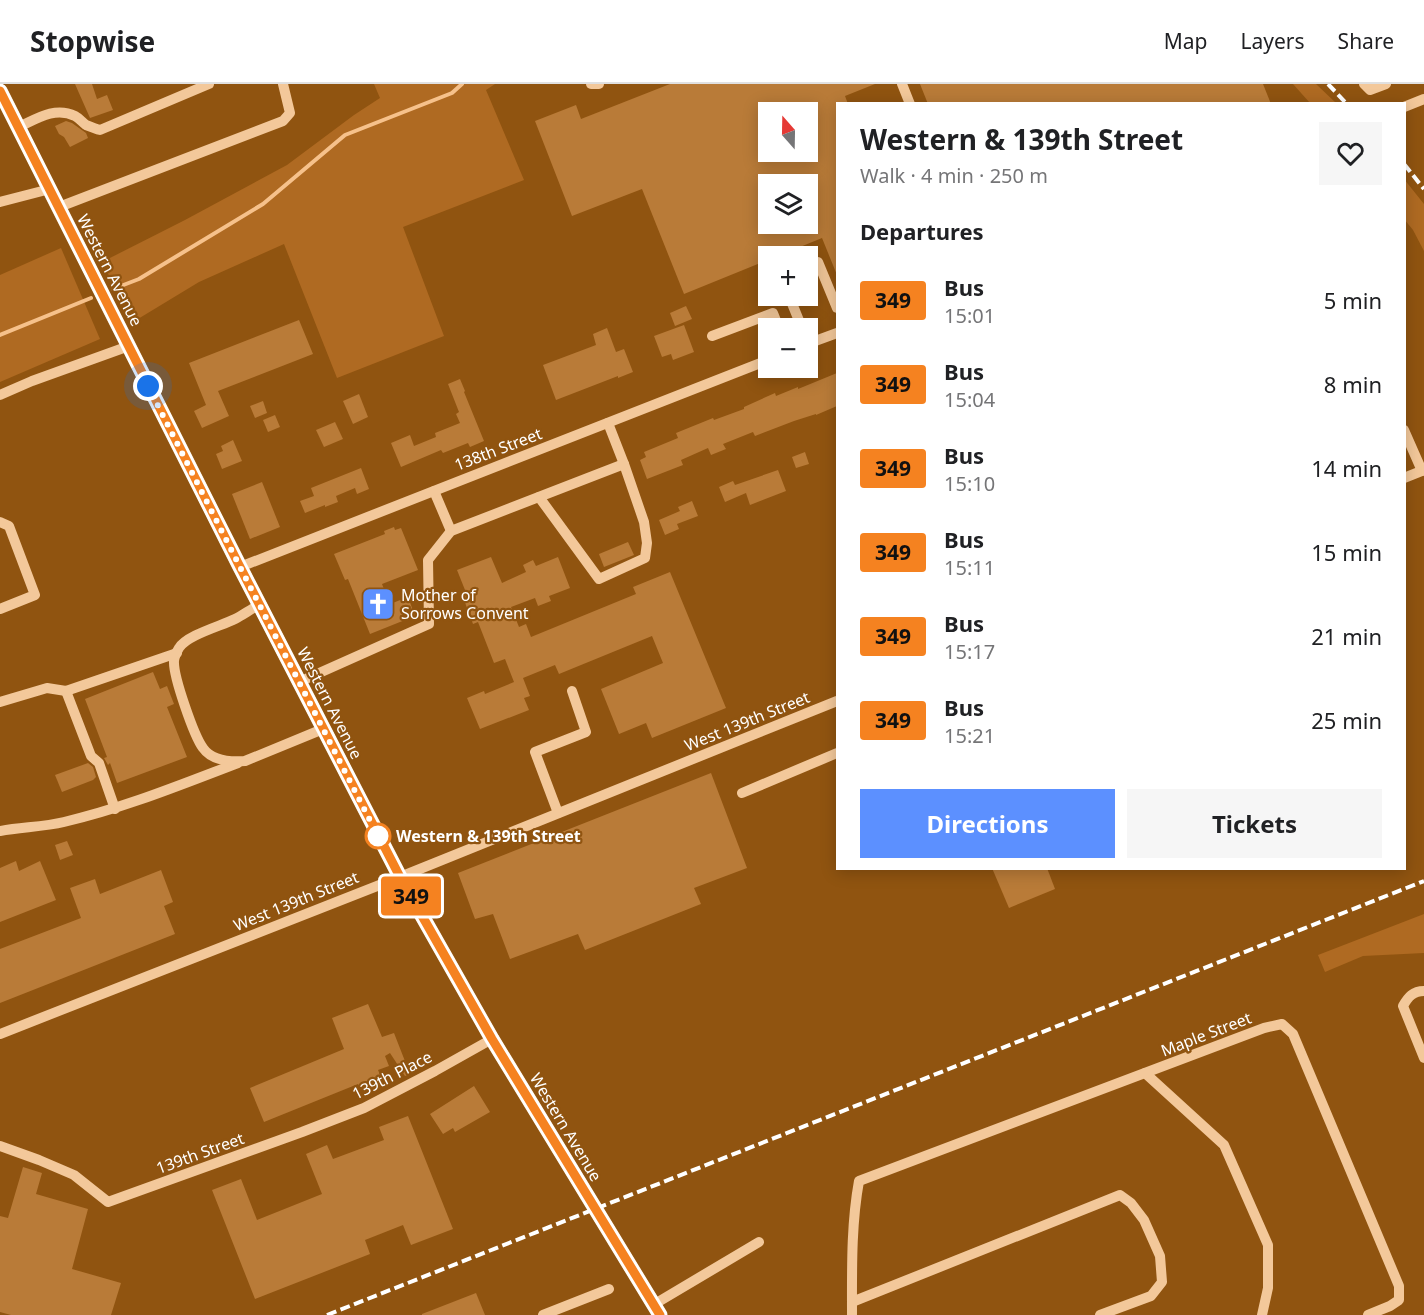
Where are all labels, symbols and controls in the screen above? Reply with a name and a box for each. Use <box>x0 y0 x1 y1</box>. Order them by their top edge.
text: Stopwise <box>30 22 155 60</box>
text: Map <box>1164 27 1208 55</box>
text: Layers <box>1241 27 1305 55</box>
text: Share <box>1338 27 1394 55</box>
north arrow <box>758 102 818 162</box>
map controls <box>758 102 818 378</box>
text: Western & 139th Street <box>860 120 1183 158</box>
button: heart <box>1319 122 1382 185</box>
text: Walk · 4 min · 250 m <box>860 162 1048 189</box>
button: layers <box>758 174 818 234</box>
street label: Western Avenue <box>72 210 148 330</box>
text: Departures <box>860 216 984 246</box>
button: + <box>758 246 818 306</box>
text: Bus <box>944 272 984 302</box>
text: 5 min <box>1324 285 1382 315</box>
text: 349 <box>875 286 911 314</box>
text: 15:01 <box>944 302 995 329</box>
button: − <box>758 318 818 378</box>
text: Bus <box>944 356 984 386</box>
text: 8 min <box>1324 369 1382 399</box>
text: 349 <box>875 370 911 398</box>
your location <box>133 371 163 401</box>
text: 15:04 <box>944 386 995 413</box>
street label: 138th Street <box>451 422 545 476</box>
text: Bus <box>944 440 984 470</box>
text: 14 min <box>1311 453 1382 483</box>
text: 349 <box>875 454 911 482</box>
text: 15:10 <box>944 470 995 497</box>
text: Bus <box>944 524 984 554</box>
text: 15 min <box>1311 537 1382 567</box>
text: 349 <box>875 538 911 566</box>
text: 15:11 <box>944 554 995 581</box>
place label: Mother of Sorrows Convent <box>401 584 529 624</box>
church icon: Mother of Sorrows Convent <box>360 586 396 622</box>
text: Bus <box>944 608 984 638</box>
text: 21 min <box>1311 621 1382 651</box>
text: 349 <box>875 622 911 650</box>
text: 15:17 <box>944 638 995 665</box>
street label: Western Avenue <box>292 643 368 763</box>
street label: West 139th Street <box>681 686 813 756</box>
text: Bus <box>944 692 984 722</box>
text: 25 min <box>1311 705 1382 735</box>
text: 349 <box>875 706 911 734</box>
text: 15:21 <box>944 722 995 749</box>
button: Directions <box>860 789 1115 858</box>
button: Tickets <box>1127 789 1382 858</box>
marker: Western & 139th Street <box>365 823 391 849</box>
place label: Western & 139th Street <box>396 825 581 847</box>
street label: West 139th Street <box>230 866 362 936</box>
line badge: 349 <box>376 876 446 916</box>
text: 349 <box>393 882 429 910</box>
street label: Maple Street <box>1158 1007 1255 1061</box>
street label: 139th Place <box>348 1045 436 1105</box>
street label: Western Avenue <box>525 1069 607 1185</box>
street label: 139th Street <box>153 1127 247 1179</box>

